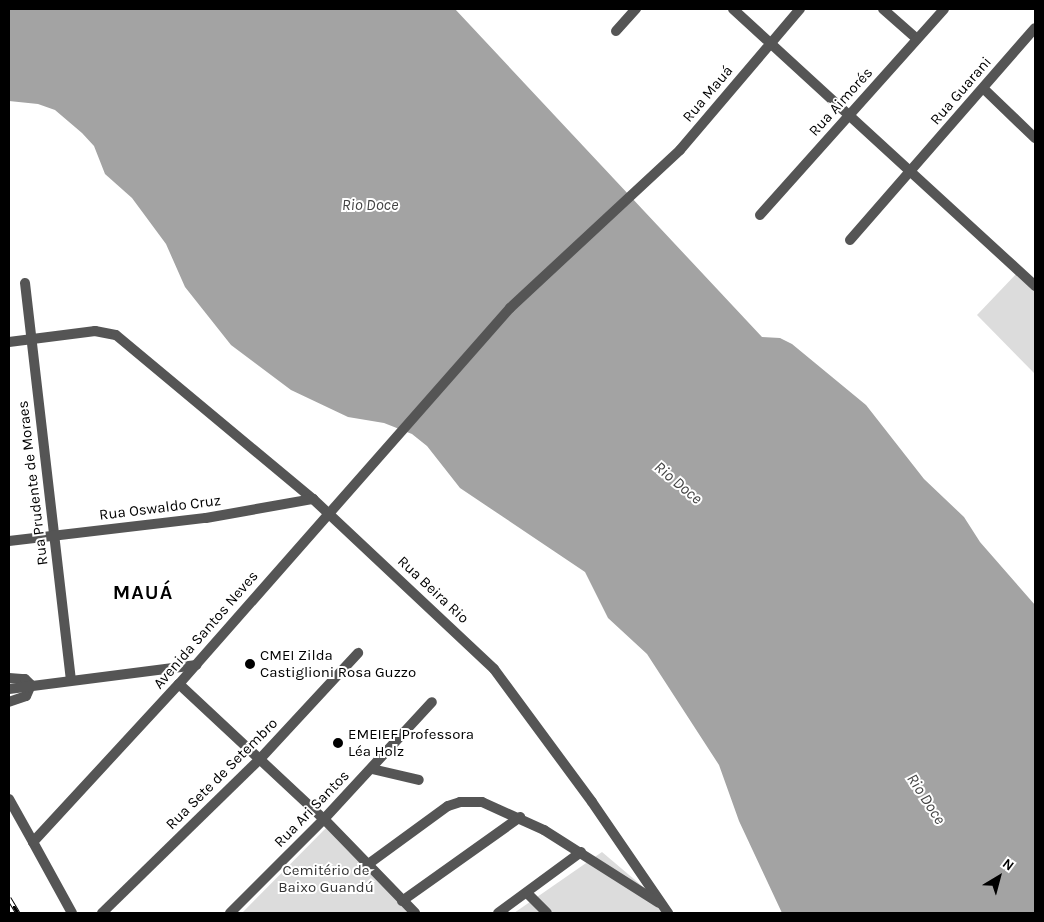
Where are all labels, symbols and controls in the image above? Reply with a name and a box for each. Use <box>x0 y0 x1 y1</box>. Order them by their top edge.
street label: Rua Guarani <box>927 53 995 129</box>
street label: Rua Mauá <box>679 62 737 126</box>
street label: Rua Aimorés <box>805 64 877 140</box>
water label: Rio Doce <box>342 195 398 215</box>
street label: Rua Prudente de Moraes <box>14 400 52 566</box>
water label: Rio Doce <box>650 457 706 509</box>
street label: Rua Oswaldo Cruz <box>98 492 222 524</box>
street label: Rua Beira Rio <box>394 552 472 628</box>
street label: Avenida Santos Neves <box>150 567 262 693</box>
district label: MAUÁ <box>112 580 174 604</box>
place label: CMEI Zilda Castiglioni Rosa Guzzo <box>260 646 416 681</box>
marker: CMEI Zilda Castiglioni Rosa Guzzo <box>244 658 256 670</box>
street label: Rua Sete de Setembro <box>162 714 282 834</box>
place label: EMEIEF Professora Léa Holz <box>348 725 474 760</box>
marker: EMEIEF Professora Léa Holz <box>332 737 344 749</box>
street label: Rua Ari Santos <box>271 767 353 851</box>
water label: Rio Doce <box>903 770 949 828</box>
north arrow <box>974 852 1024 902</box>
text: N <box>999 855 1017 874</box>
park label: Cemitério de Baixo Guandú <box>278 861 374 896</box>

